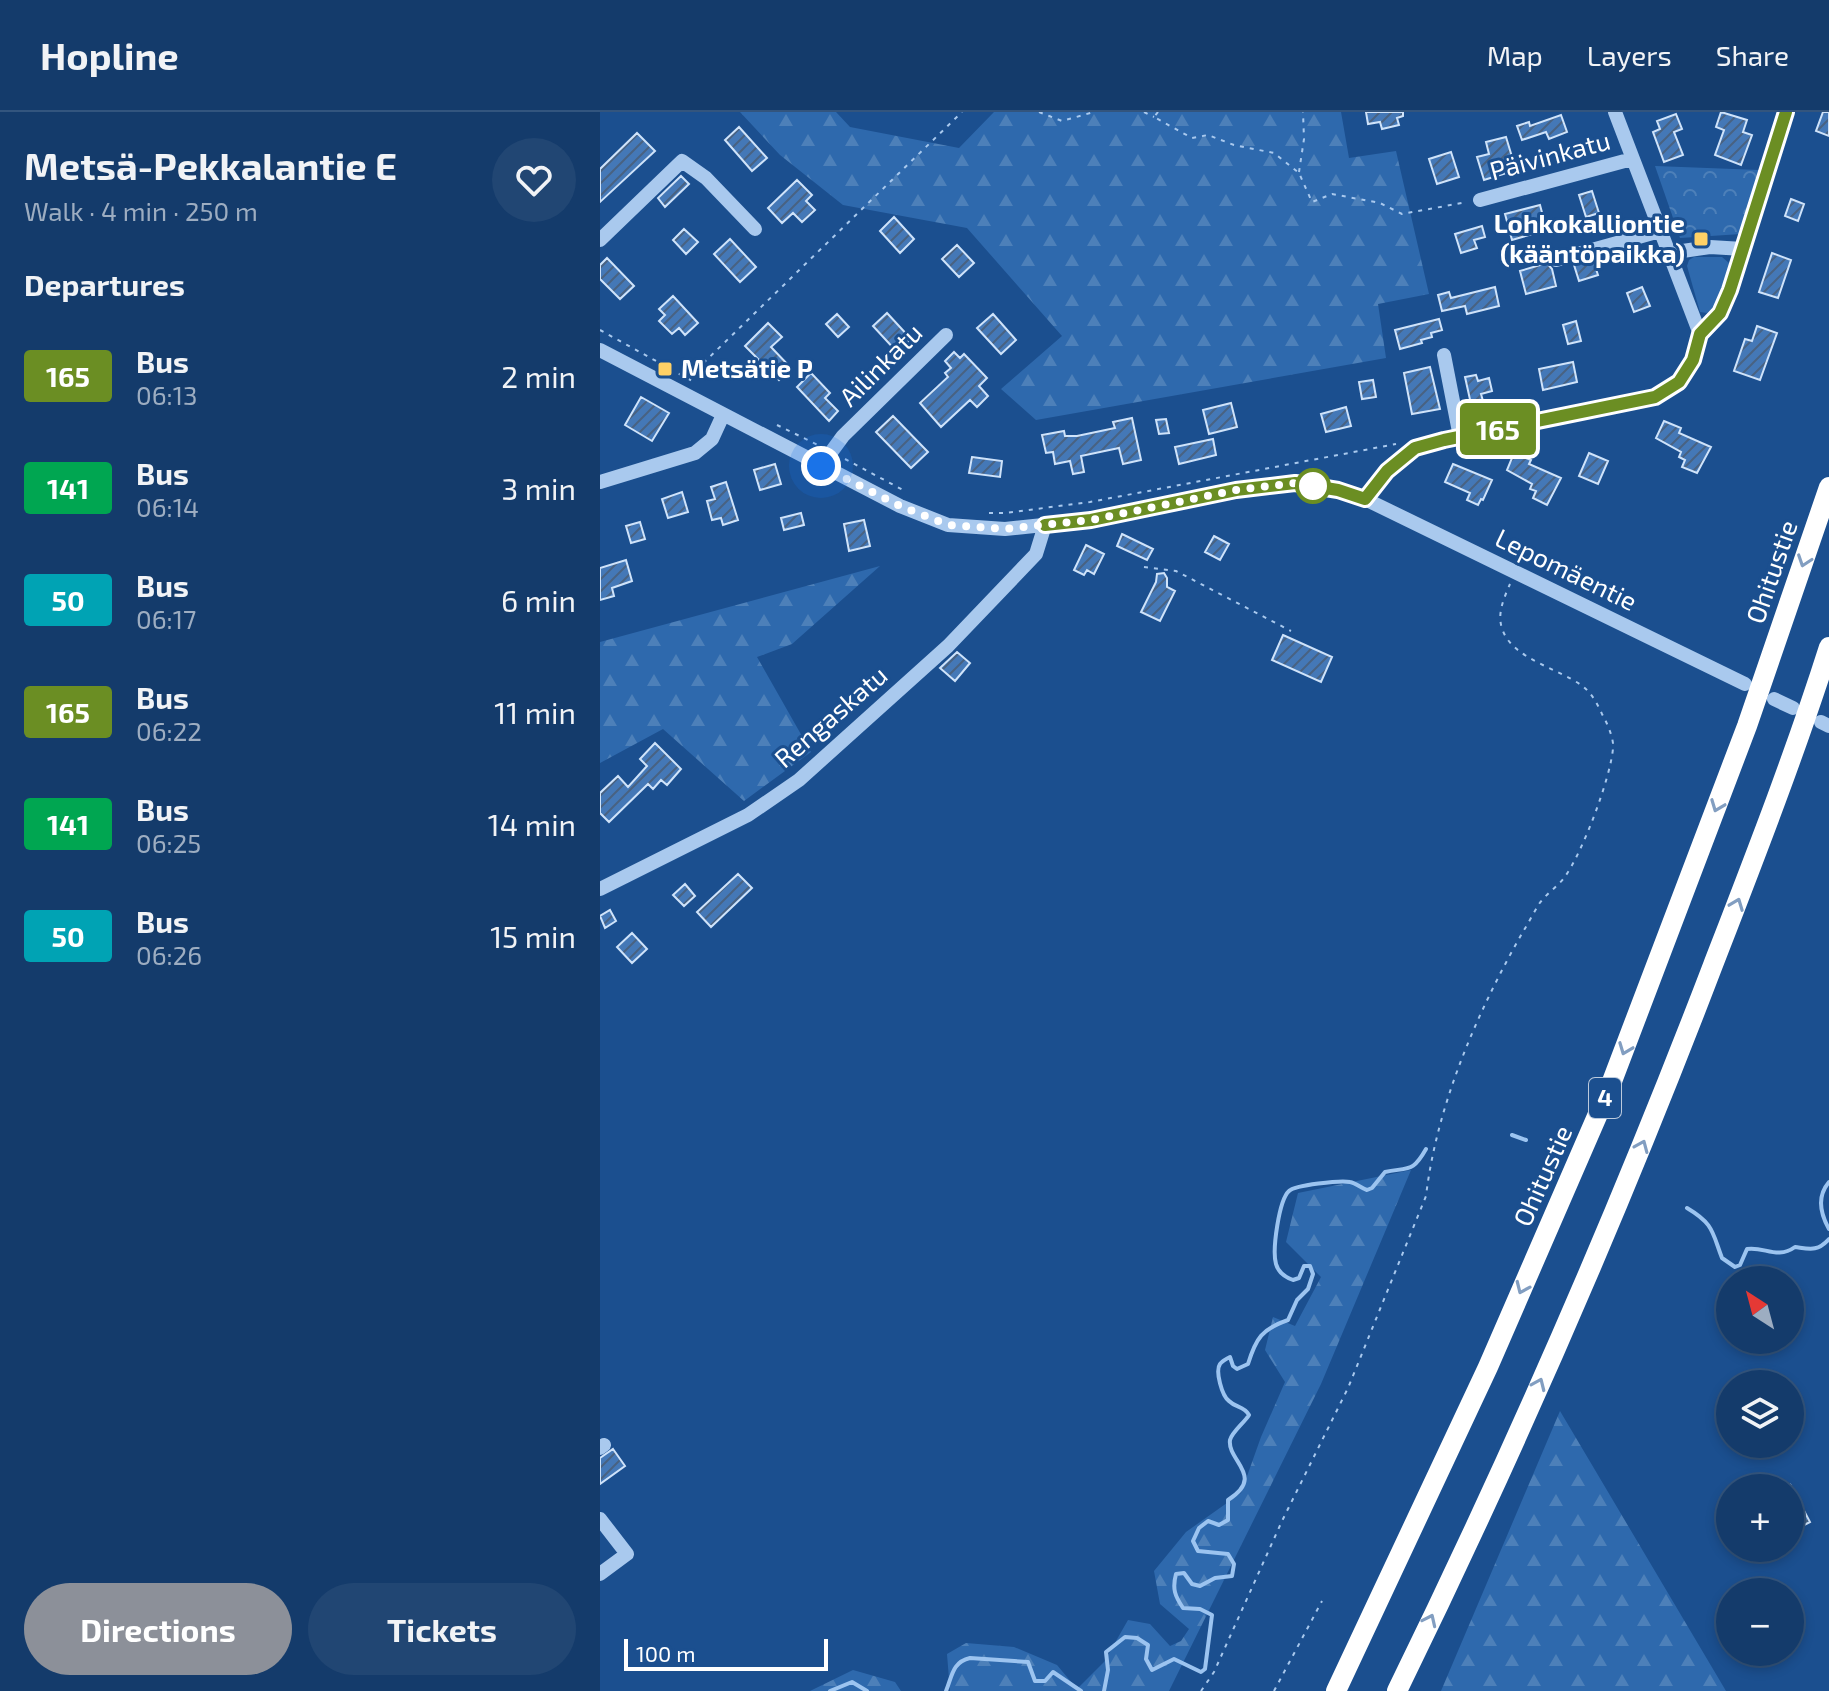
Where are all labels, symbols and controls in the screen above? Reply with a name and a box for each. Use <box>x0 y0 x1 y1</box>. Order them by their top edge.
text: Hopline <box>40 32 179 78</box>
text: Map <box>1487 38 1543 72</box>
text: Layers <box>1587 38 1672 72</box>
text: Share <box>1716 38 1789 72</box>
street label: Päivinkatu <box>1486 124 1613 186</box>
button: heart <box>492 138 576 222</box>
text: Metsä-Pekkalantie E <box>24 142 397 188</box>
text: Walk · 4 min · 250 m <box>24 195 258 226</box>
place label: Lohkokalliontie (kääntöpaikka) <box>1494 207 1685 268</box>
marker: Lohkokalliontie (kääntöpaikka) <box>1692 230 1710 248</box>
text: Departures <box>24 266 185 302</box>
street label: Ailinkatu <box>832 316 928 412</box>
text: Bus <box>136 343 189 379</box>
place label: Metsätie P <box>681 352 813 383</box>
text: 2 min <box>501 358 576 394</box>
text: 165 <box>46 359 90 393</box>
marker: Metsätie P <box>656 360 674 378</box>
text: 06:13 <box>136 379 198 410</box>
line badge: 165 <box>1452 403 1544 455</box>
text: 165 <box>1476 412 1520 446</box>
your location <box>801 446 841 486</box>
text: Bus <box>136 455 189 491</box>
unlabelled marker <box>1296 469 1330 503</box>
text: 3 min <box>501 470 576 506</box>
text: 141 <box>47 471 89 505</box>
text: 06:14 <box>136 491 199 522</box>
street label: Ohitustie <box>1738 516 1803 627</box>
street label: Lepomäentie <box>1491 521 1642 616</box>
one-way arrow <box>1797 553 1813 567</box>
text: Bus <box>136 567 189 603</box>
text: 6 min <box>501 582 576 618</box>
text: 50 <box>51 583 85 617</box>
text: 06:17 <box>136 603 196 634</box>
street label: Rengaskatu <box>767 659 893 773</box>
text: Bus <box>136 679 189 715</box>
text: 11 min <box>494 694 576 730</box>
text: 165 <box>46 695 90 729</box>
text: 06:22 <box>136 715 202 746</box>
text: Bus <box>136 791 189 827</box>
one-way arrow <box>1710 798 1727 812</box>
text: 14 min <box>488 806 576 842</box>
text: 141 <box>47 807 89 841</box>
text: 06:25 <box>136 827 201 858</box>
one-way arrow <box>1727 898 1744 912</box>
text: Bus <box>136 903 189 939</box>
text: 15 min <box>490 918 576 954</box>
text: 50 <box>51 919 85 953</box>
text: 06:26 <box>136 939 202 970</box>
one-way arrow <box>1618 1041 1635 1055</box>
road number: 4 <box>1589 1078 1621 1118</box>
street label: Ohitustie <box>1506 1120 1578 1231</box>
one-way arrow <box>1633 1140 1649 1154</box>
north arrow <box>1716 1266 1804 1354</box>
map controls <box>1716 1266 1804 1666</box>
one-way arrow <box>1516 1280 1532 1294</box>
button: layers <box>1716 1370 1804 1458</box>
one-way arrow <box>1529 1378 1545 1393</box>
button: + <box>1716 1474 1804 1562</box>
button: − <box>1716 1578 1804 1666</box>
button: Directions <box>24 1583 292 1675</box>
button: Tickets <box>308 1583 576 1675</box>
one-way arrow <box>1420 1614 1436 1629</box>
scale bar <box>624 1635 828 1671</box>
text: 100 m <box>636 1640 695 1666</box>

